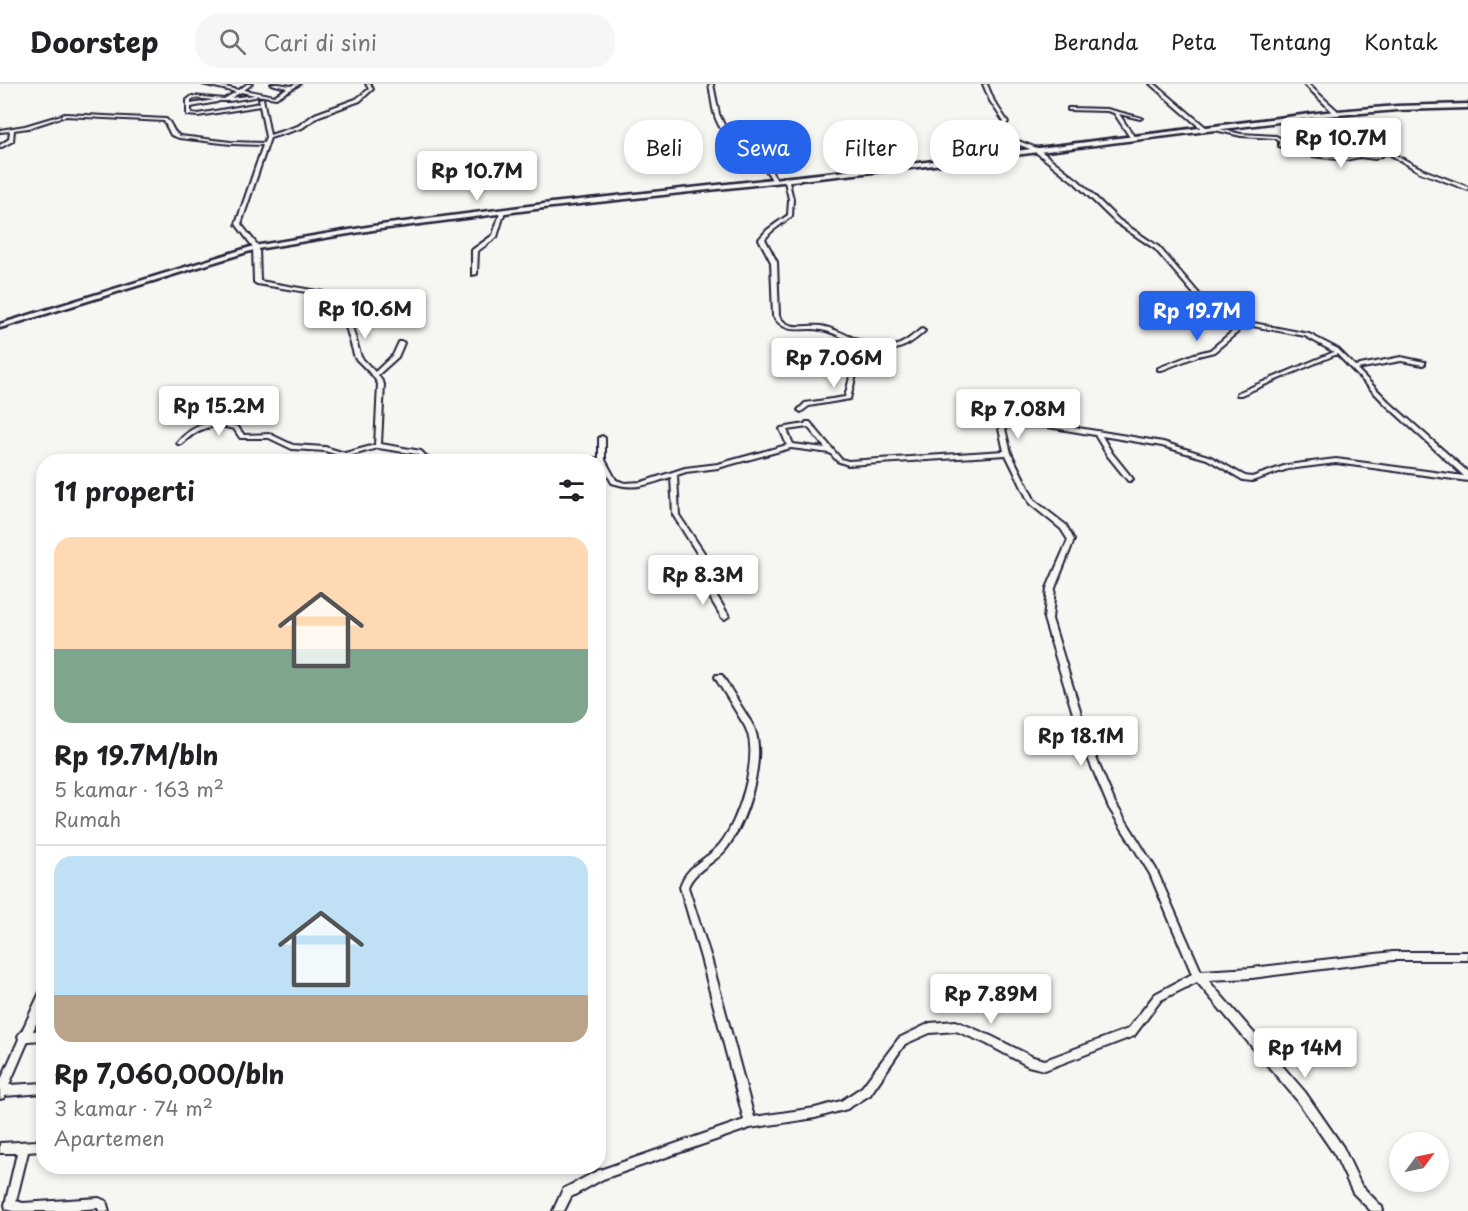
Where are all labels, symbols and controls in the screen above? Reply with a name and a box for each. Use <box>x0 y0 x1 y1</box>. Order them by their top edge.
search box <box>195 14 615 68</box>
text: Doorstep <box>30 20 159 63</box>
icon: search <box>216 25 249 58</box>
text: Cari di sini <box>264 25 377 58</box>
text: Beranda <box>1053 25 1138 57</box>
text: Peta <box>1171 25 1216 57</box>
text: Tentang <box>1249 25 1331 57</box>
text: Kontak <box>1364 25 1438 57</box>
pin: Rp 10.7M <box>1279 118 1403 169</box>
chip: Beli <box>624 120 703 174</box>
chip: Sewa <box>715 120 811 174</box>
chip: Filter <box>823 120 918 174</box>
chip: Baru <box>930 120 1020 174</box>
text: Rp 10.7M <box>1295 122 1387 152</box>
pin: Rp 10.7M <box>415 151 539 202</box>
text: Rp 10.7M <box>431 155 523 185</box>
pin: Rp 10.6M <box>303 289 427 340</box>
pin: Rp 19.7M <box>1135 291 1259 342</box>
text: Rp 10.6M <box>318 293 412 323</box>
text: Rp 19.7M <box>1153 295 1241 325</box>
pin: Rp 7.06M <box>772 338 896 389</box>
text: Rp 7.06M <box>785 342 883 372</box>
pin: Rp 15.2M <box>157 386 281 437</box>
pin: Rp 7.08M <box>956 389 1080 440</box>
text: Rp 15.2M <box>173 390 265 420</box>
text: Rp 7.08M <box>970 393 1066 423</box>
text: 11 properti <box>54 471 195 510</box>
icon: filters <box>555 474 588 507</box>
pin: Rp 8.3M <box>648 555 758 606</box>
text: Rp 8.3M <box>662 559 744 589</box>
icon: home <box>267 576 375 684</box>
pin: Rp 18.1M <box>1019 716 1143 767</box>
text: Rp 18.1M <box>1038 720 1124 750</box>
text: Rp 19.7M/bln <box>54 735 218 774</box>
text: 5 kamar · 163 m² <box>54 774 224 804</box>
text: Rumah <box>54 804 121 834</box>
icon: home <box>267 895 375 1003</box>
pin: Rp 7.89M <box>929 974 1053 1025</box>
text: Rp 7.89M <box>944 978 1038 1008</box>
pin: Rp 14M <box>1256 1028 1354 1079</box>
text: Rp 14M <box>1268 1032 1342 1062</box>
text: Rp 7,060,000/bln <box>54 1054 285 1093</box>
text: 3 kamar · 74 m² <box>54 1093 213 1123</box>
text: Apartemen <box>54 1123 165 1153</box>
north arrow <box>1389 1132 1449 1192</box>
map controls <box>1389 1132 1449 1192</box>

